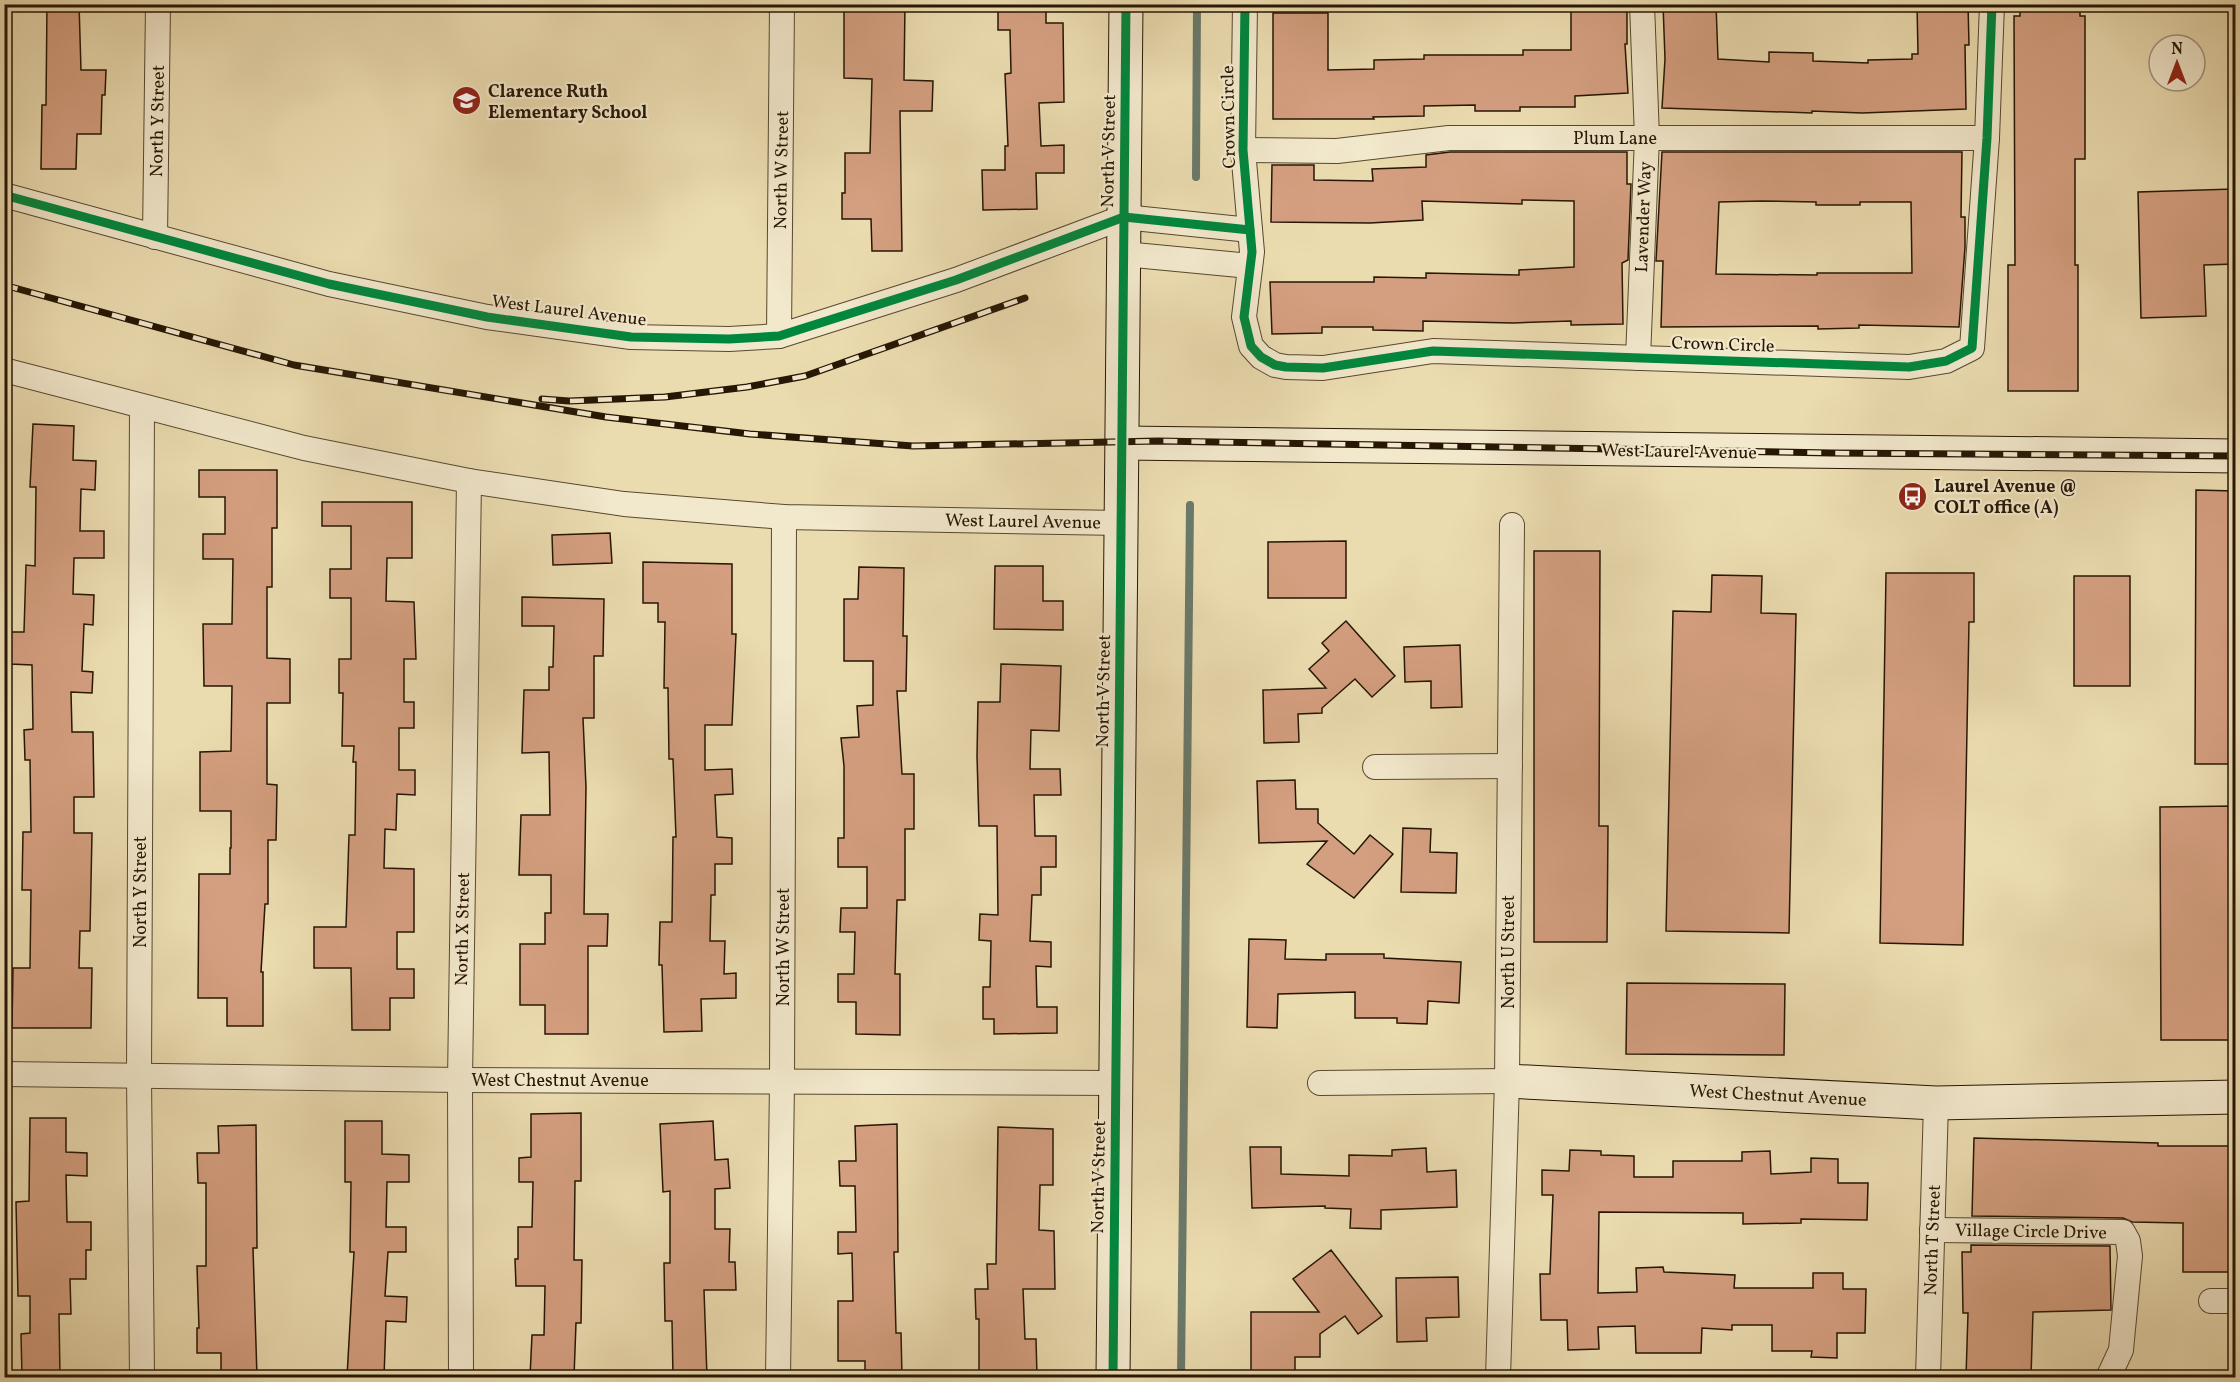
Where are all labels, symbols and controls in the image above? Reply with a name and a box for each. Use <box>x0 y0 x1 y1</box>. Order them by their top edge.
north arrow <box>2147 33 2207 93</box>
text: N <box>2171 39 2183 61</box>
street label: North Y Street <box>145 65 172 177</box>
street label: Crown Circle <box>1216 65 1243 169</box>
place label: Clarence Ruth Elementary School <box>488 80 648 126</box>
school or university icon: Clarence Ruth Elementary School <box>451 85 483 117</box>
street label: North V Street <box>1096 94 1123 208</box>
street label: North W Street <box>769 110 796 230</box>
street label: Plum Lane <box>1573 127 1657 152</box>
street label: Lavender Way <box>1630 161 1659 273</box>
street label: West Laurel Avenue <box>490 290 648 333</box>
street label: Crown Circle <box>1671 331 1775 360</box>
street label: West Laurel Avenue <box>1601 439 1757 466</box>
place label: Laurel Avenue @ COLT office (A) <box>1934 475 2077 521</box>
bus stop icon: Laurel Avenue @ COLT office (A) <box>1897 480 1929 512</box>
street label: West Laurel Avenue <box>945 509 1101 536</box>
street label: North V Street <box>1091 634 1118 748</box>
street label: North Y Street <box>129 836 154 948</box>
street label: North X Street <box>450 872 477 986</box>
street label: North W Street <box>772 888 797 1006</box>
street label: North U Street <box>1497 895 1522 1009</box>
street label: West Chestnut Avenue <box>471 1069 649 1094</box>
street label: West Chestnut Avenue <box>1689 1079 1867 1114</box>
street label: North V Street <box>1086 1120 1113 1234</box>
street label: North T Street <box>1919 1184 1948 1296</box>
street label: Village Circle Drive <box>1955 1219 2107 1246</box>

